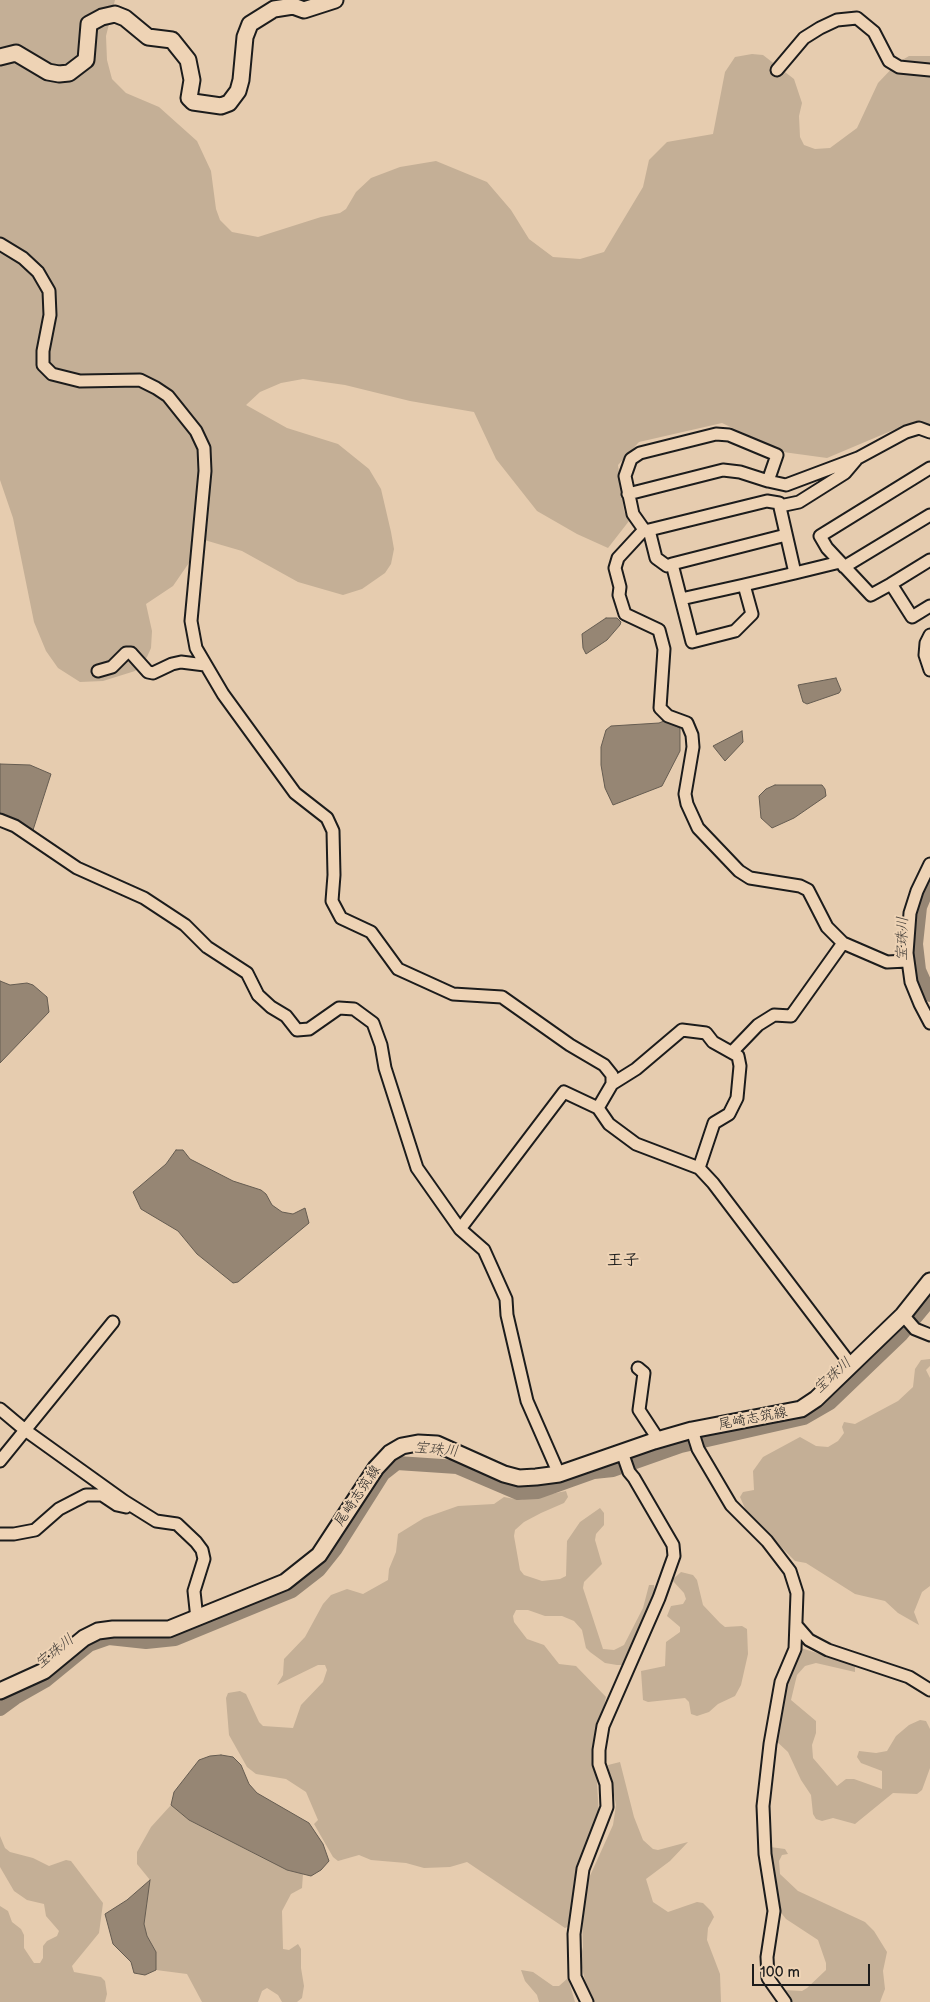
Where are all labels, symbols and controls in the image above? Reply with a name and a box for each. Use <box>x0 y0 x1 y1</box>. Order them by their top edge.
water label: 宝珠川 <box>894 916 912 962</box>
district label: 王子 <box>607 1251 639 1271</box>
water label: 宝珠川 <box>810 1354 856 1398</box>
street label: 尾崎志筑線 <box>717 1404 789 1434</box>
water label: 宝珠川 <box>413 1439 459 1461</box>
street label: 尾崎志筑線 <box>331 1462 385 1530</box>
water label: 宝珠川 <box>32 1631 78 1673</box>
scale bar <box>755 1954 872 1986</box>
text: 100 m <box>760 1963 800 1982</box>

